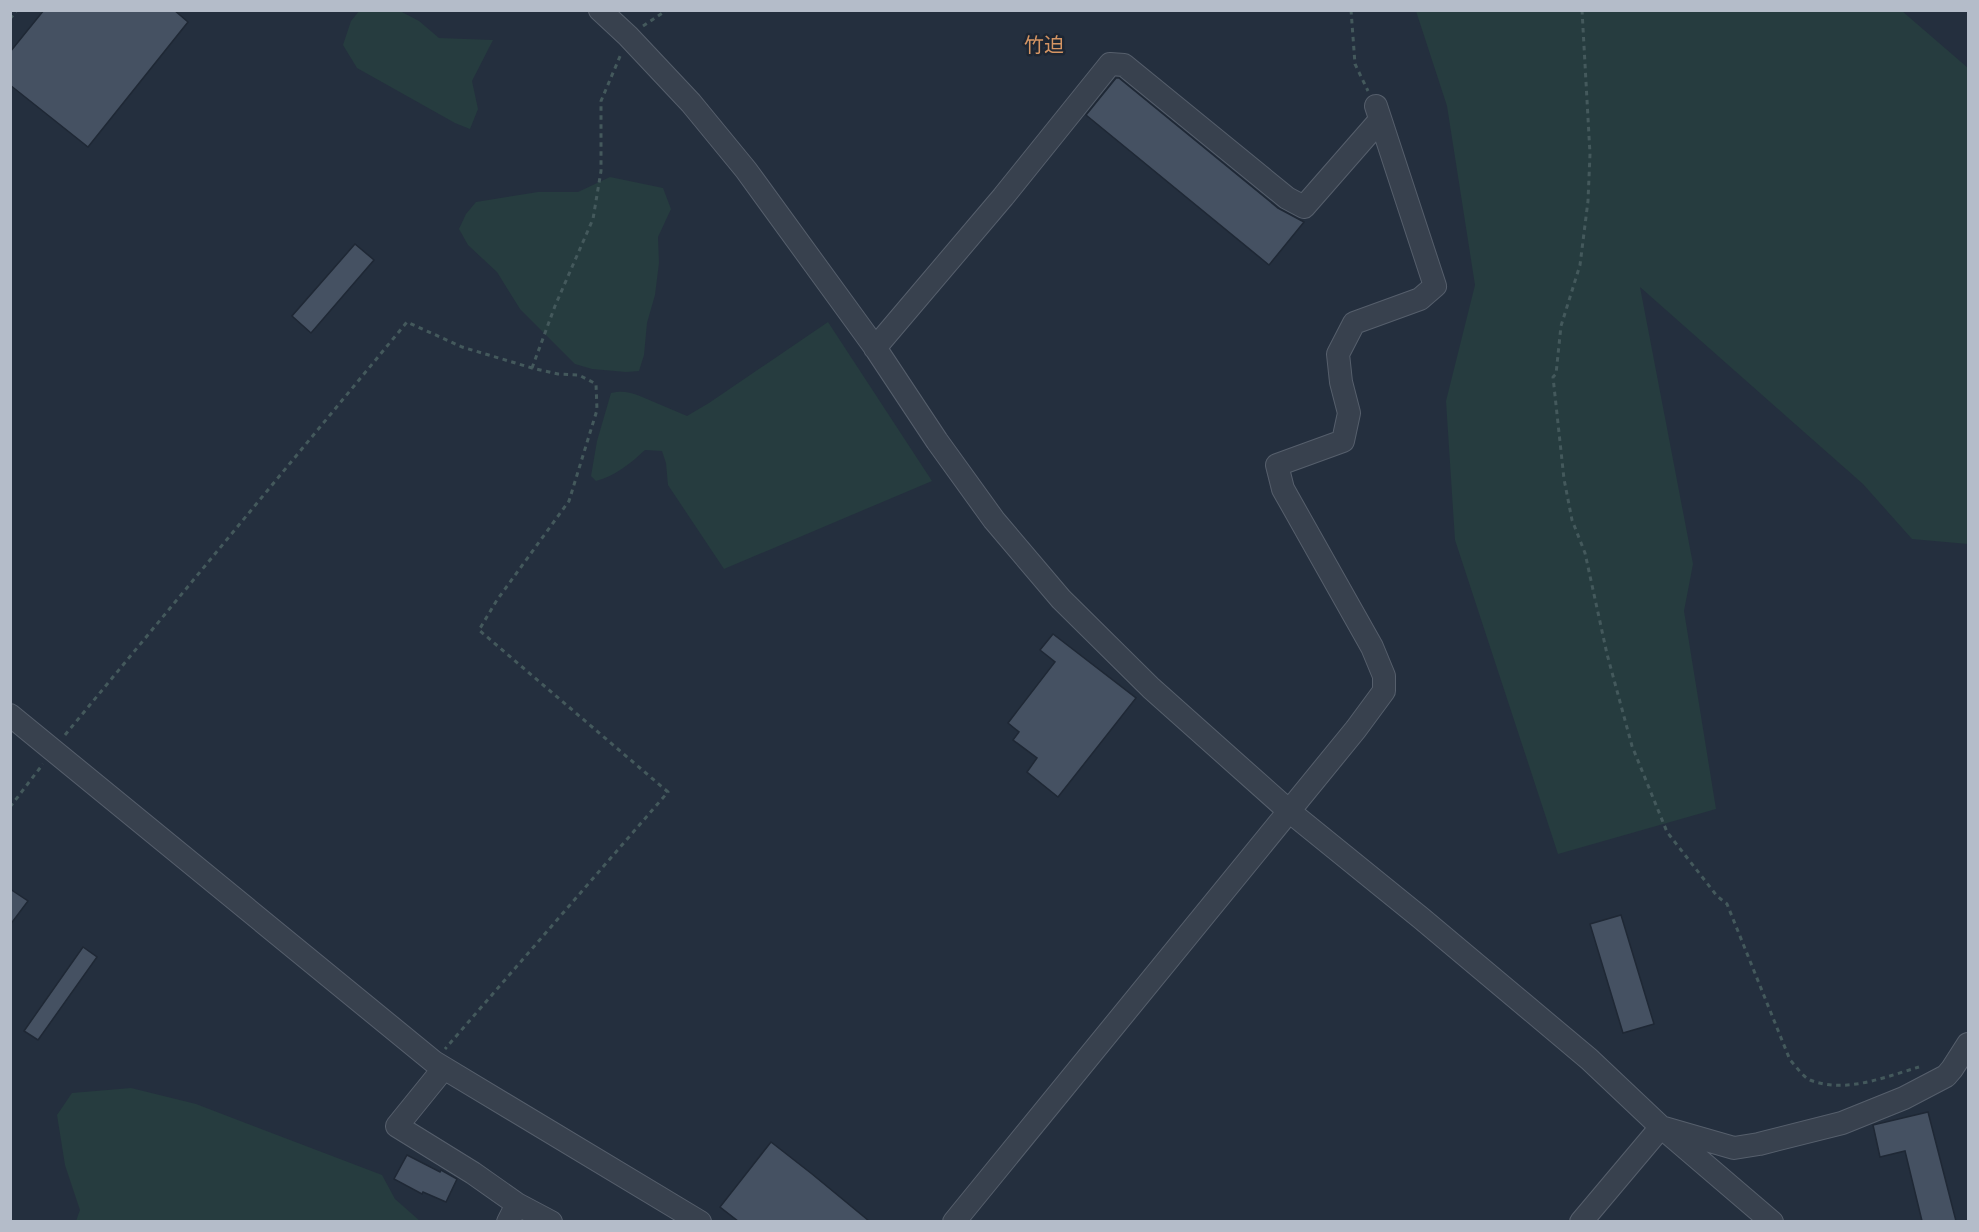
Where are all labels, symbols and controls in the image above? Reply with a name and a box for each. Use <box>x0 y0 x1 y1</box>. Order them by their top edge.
district label: 竹迫 <box>1024 31 1064 58</box>

